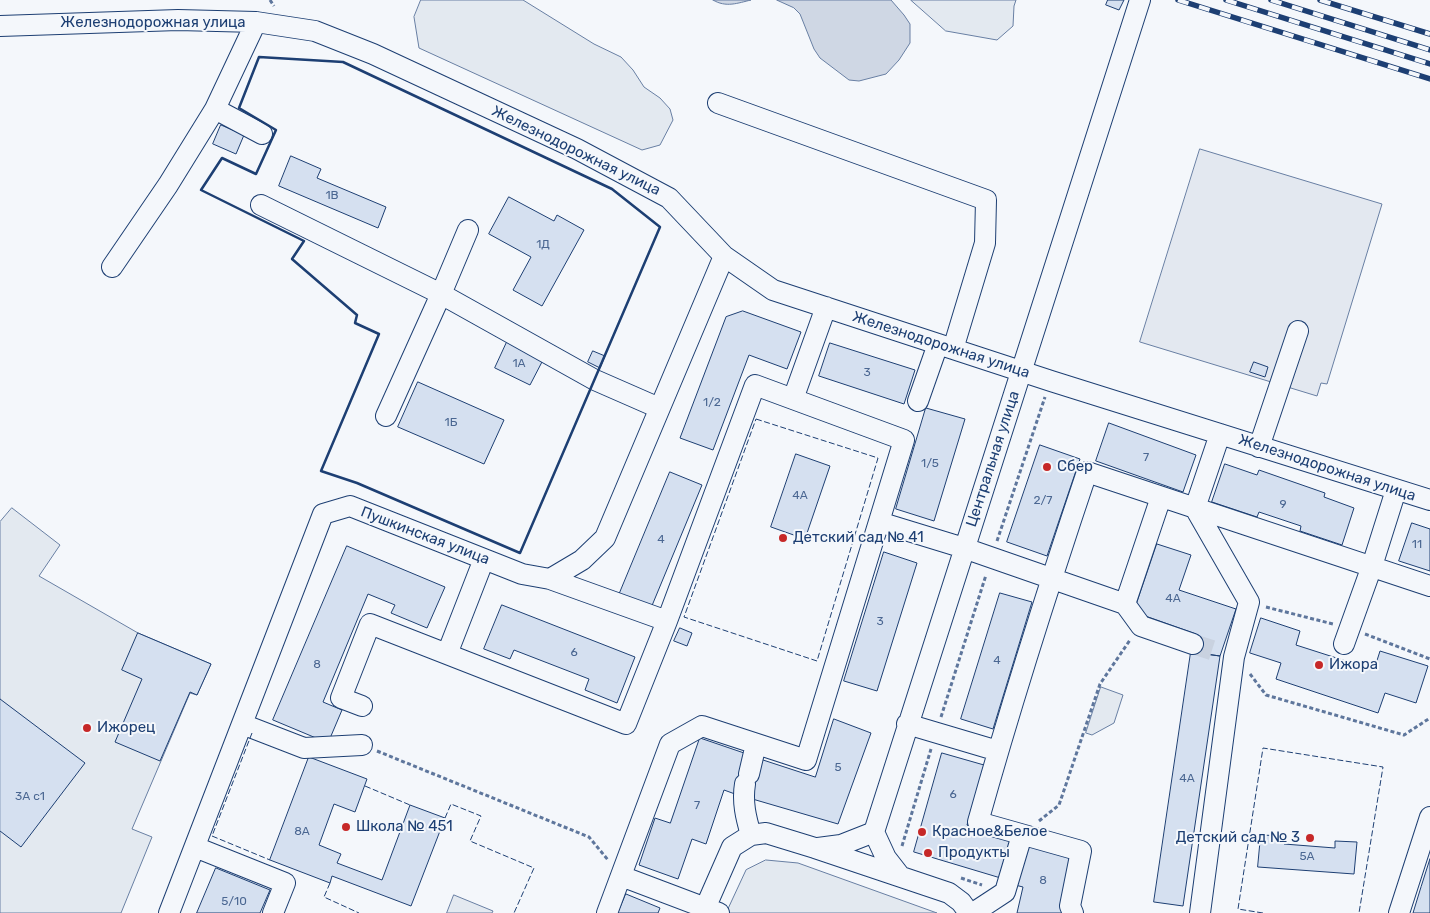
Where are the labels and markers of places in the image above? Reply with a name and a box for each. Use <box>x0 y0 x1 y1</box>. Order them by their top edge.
place label: Сбер <box>1057 458 1093 476</box>
marker: Сбер <box>1041 461 1053 473</box>
place label: Детский сад № 41 <box>793 529 924 547</box>
marker: Детский сад № 41 <box>777 532 789 544</box>
place label: Ижора <box>1329 656 1378 674</box>
marker: Ижора <box>1313 659 1325 671</box>
place label: Ижорец <box>97 719 155 737</box>
marker: Ижорец <box>81 722 93 734</box>
place label: Школа № 451 <box>356 818 453 836</box>
marker: Школа № 451 <box>340 821 352 833</box>
place label: Красное&Белое <box>932 823 1047 841</box>
marker: Красное&Белое <box>916 826 928 838</box>
place label: Детский сад № 3 <box>1176 829 1300 847</box>
marker: Детский сад № 3 <box>1304 832 1316 844</box>
place label: Продукты <box>938 844 1010 862</box>
marker: Продукты <box>922 847 934 859</box>

